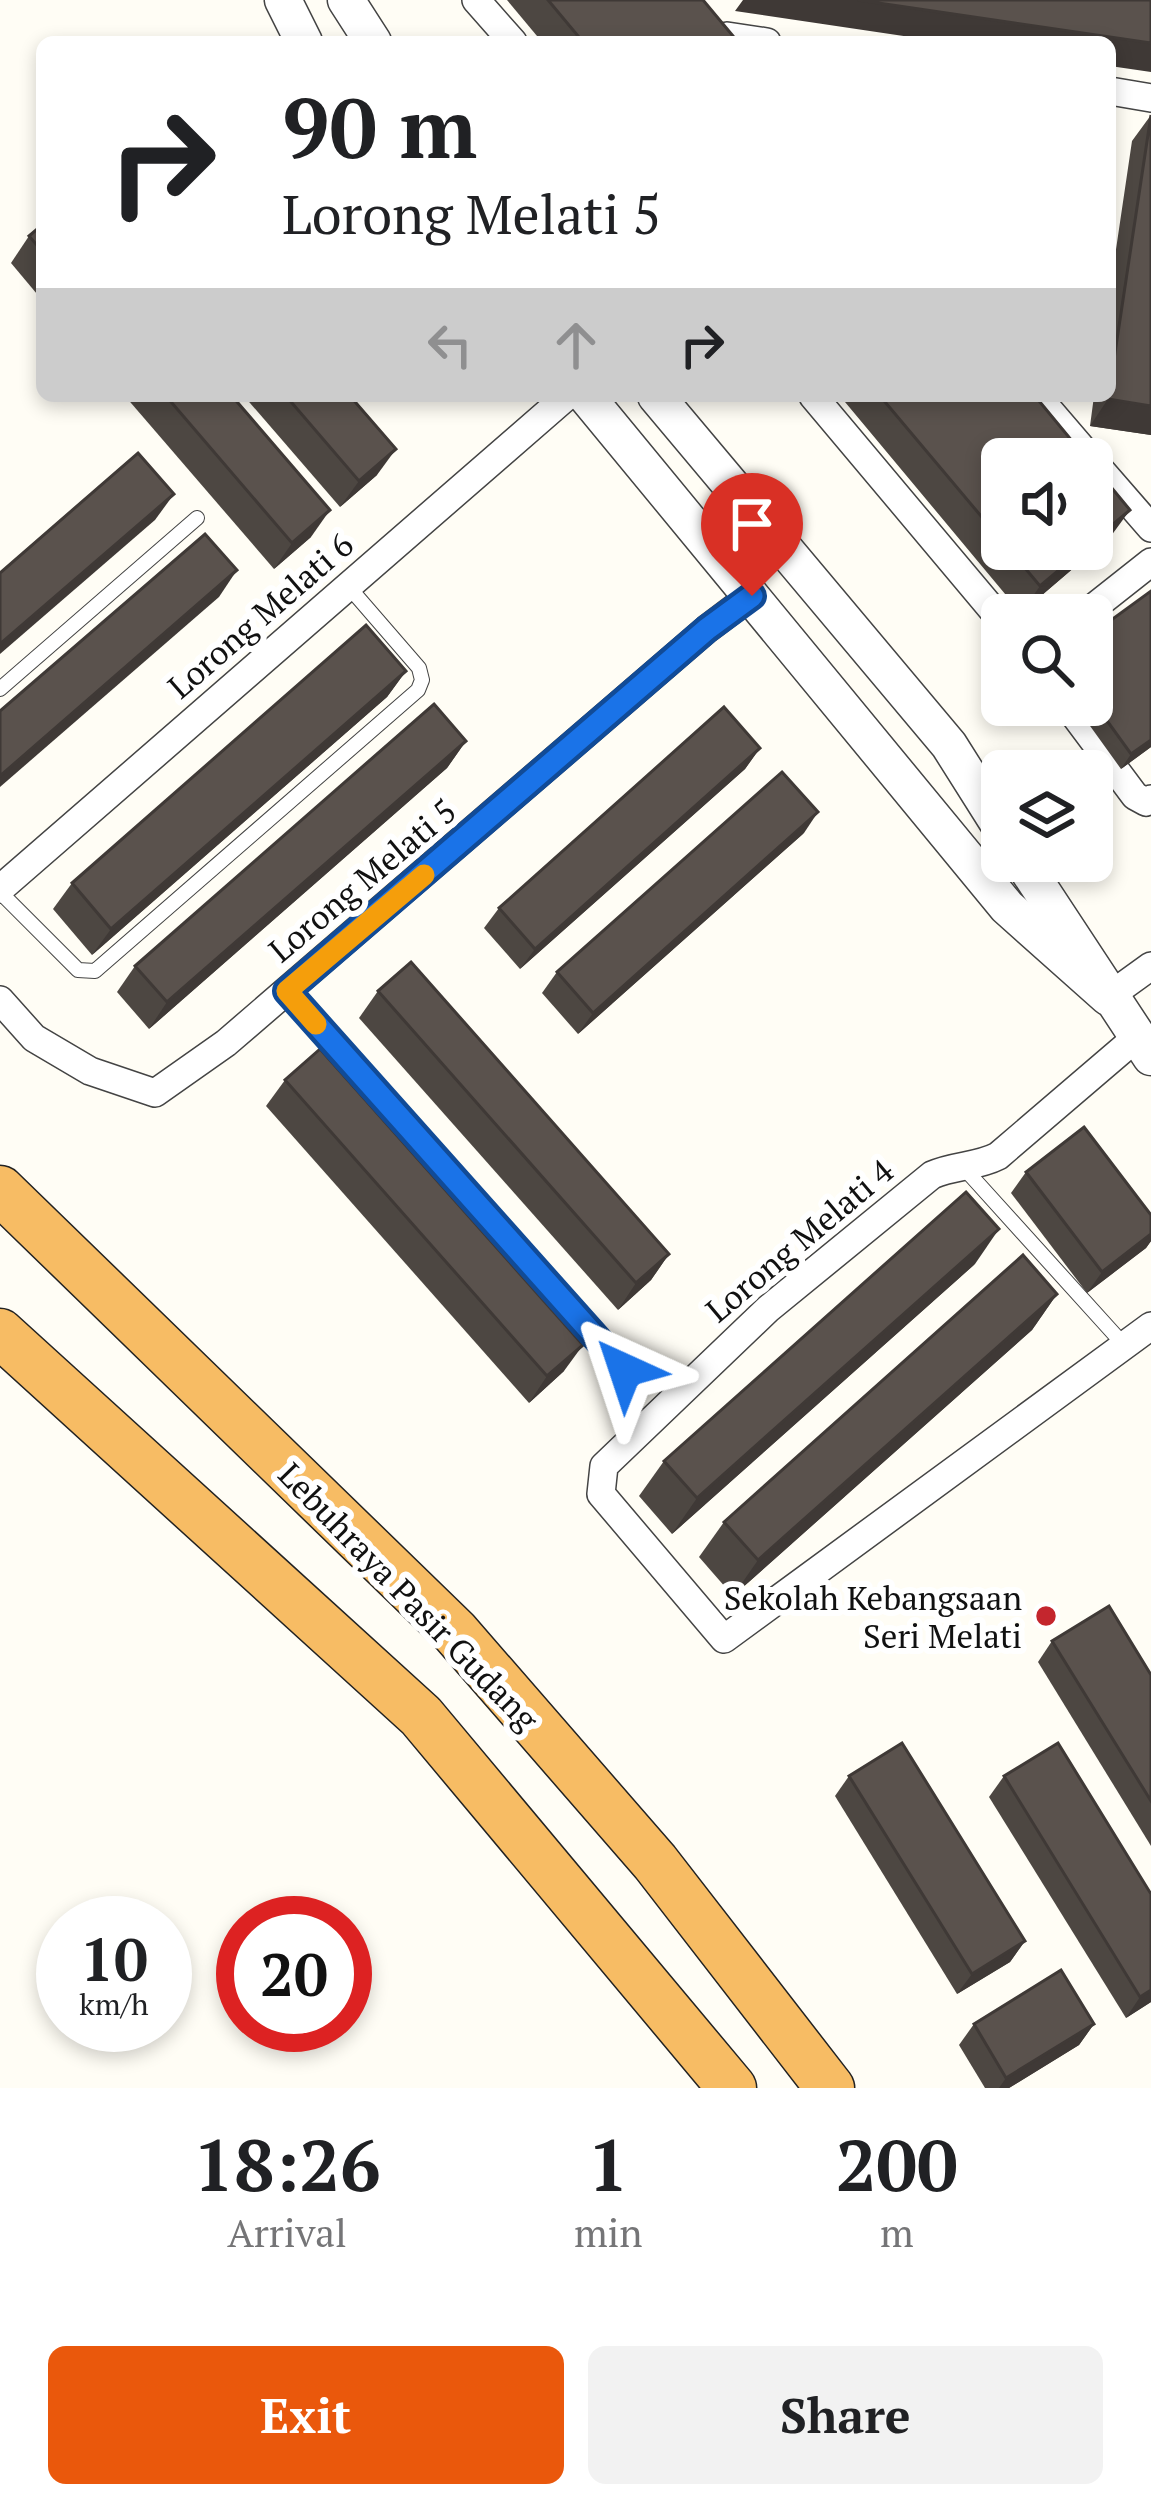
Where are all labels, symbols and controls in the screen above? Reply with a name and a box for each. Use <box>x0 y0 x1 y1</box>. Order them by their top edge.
text: 90 m <box>282 71 477 182</box>
icon: right <box>84 84 240 240</box>
text: Lorong Melati 5 <box>282 178 661 249</box>
icon: left <box>417 312 483 378</box>
icon: ahead <box>543 312 609 378</box>
icon: right <box>669 312 735 378</box>
map controls <box>981 438 1113 882</box>
button: sound <box>981 438 1113 570</box>
pin <box>701 473 803 596</box>
icon: arrive <box>719 491 785 557</box>
street label: Lorong Melati 6 <box>158 523 362 707</box>
button: search <box>981 594 1113 726</box>
button: layers <box>981 750 1113 882</box>
street label: Lorong Melati 5 <box>259 789 465 971</box>
street label: Lorong Melati 4 <box>696 1149 902 1331</box>
position arrow <box>562 1307 688 1433</box>
street label: Lebuhraya Pasir Gudang <box>270 1453 549 1740</box>
place label: Sekolah Kebangsaan Seri Melati <box>724 1576 1022 1657</box>
marker: Sekolah Kebangsaan Seri Melati <box>1033 1603 1059 1629</box>
speed limit sign: 20 <box>216 1896 372 2052</box>
text: 10 <box>80 1919 148 1998</box>
text: km/h <box>79 1984 149 2024</box>
text: 18:26 <box>193 2116 381 2212</box>
text: 1 <box>588 2116 629 2212</box>
text: 200 <box>836 2116 958 2212</box>
text: Arrival <box>227 2206 347 2258</box>
text: min <box>574 2206 642 2258</box>
text: m <box>880 2206 914 2258</box>
button: Exit <box>48 2346 564 2484</box>
button: Share <box>588 2346 1103 2484</box>

